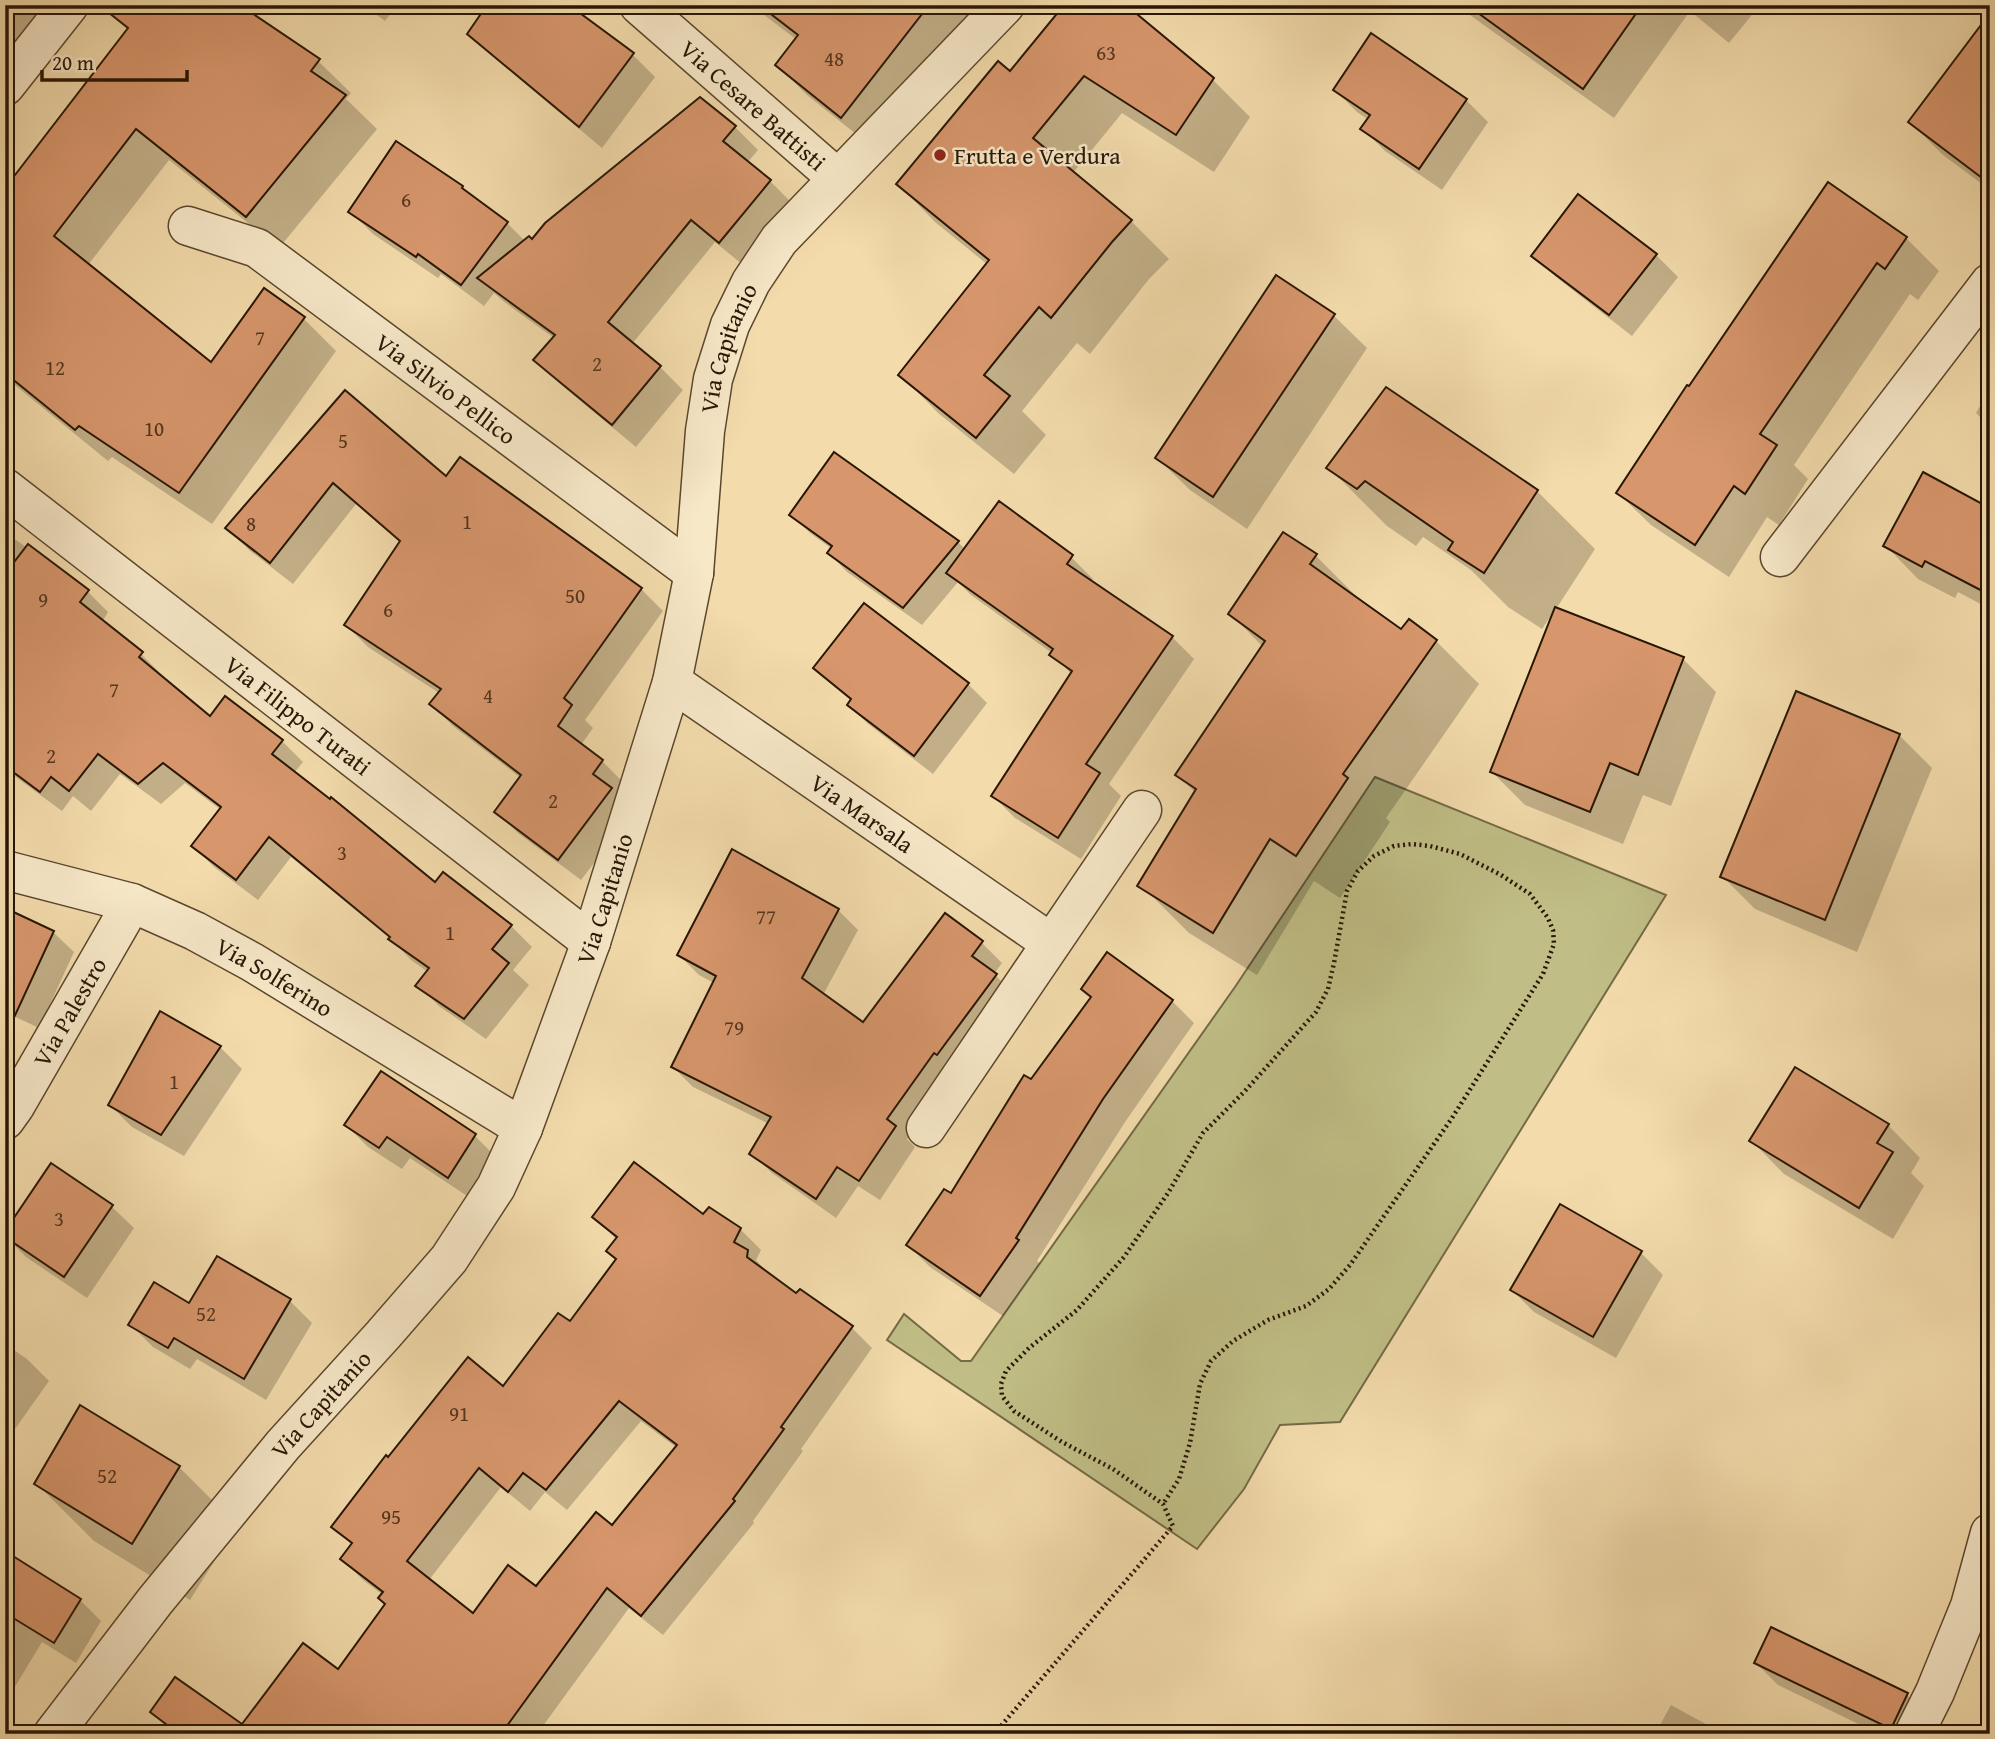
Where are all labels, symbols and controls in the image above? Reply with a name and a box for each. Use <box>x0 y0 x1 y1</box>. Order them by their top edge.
street label: Via Cesare Battisti <box>673 31 834 179</box>
house number: 63 <box>1096 37 1116 68</box>
scale bar <box>42 38 187 82</box>
house number: 48 <box>824 43 844 74</box>
text: 20 m <box>52 47 94 78</box>
place label: Frutta e Verdura <box>954 138 1121 173</box>
marker: Frutta e Verdura <box>932 147 948 163</box>
house number: 6 <box>401 184 411 215</box>
street label: Via Capitanio <box>691 277 765 415</box>
house number: 7 <box>255 322 265 353</box>
street label: Via Silvio Pellico <box>368 324 524 453</box>
house number: 2 <box>592 348 602 379</box>
house number: 12 <box>45 352 65 383</box>
house number: 10 <box>144 413 164 444</box>
house number: 5 <box>338 425 348 456</box>
house number: 1 <box>462 506 472 537</box>
house number: 8 <box>246 508 256 539</box>
house number: 50 <box>565 580 585 611</box>
house number: 9 <box>38 584 48 615</box>
house number: 6 <box>383 594 393 625</box>
street label: Via Filippo Turati <box>218 647 379 783</box>
house number: 7 <box>109 674 119 705</box>
house number: 4 <box>483 680 493 711</box>
house number: 2 <box>46 740 56 771</box>
street label: Via Marsala <box>803 765 922 862</box>
house number: 2 <box>548 785 558 816</box>
street label: Via Capitanio <box>567 829 641 969</box>
house number: 3 <box>337 837 347 868</box>
house number: 77 <box>756 901 776 932</box>
house number: 1 <box>445 917 455 948</box>
street label: Via Solferino <box>210 928 340 1025</box>
street label: Via Palestro <box>24 951 115 1073</box>
house number: 79 <box>724 1012 744 1043</box>
house number: 1 <box>169 1066 179 1097</box>
house number: 3 <box>54 1203 64 1234</box>
house number: 52 <box>196 1298 216 1329</box>
street label: Via Capitanio <box>262 1342 379 1466</box>
house number: 91 <box>449 1398 469 1429</box>
house number: 52 <box>97 1460 117 1491</box>
house number: 95 <box>381 1501 401 1532</box>

